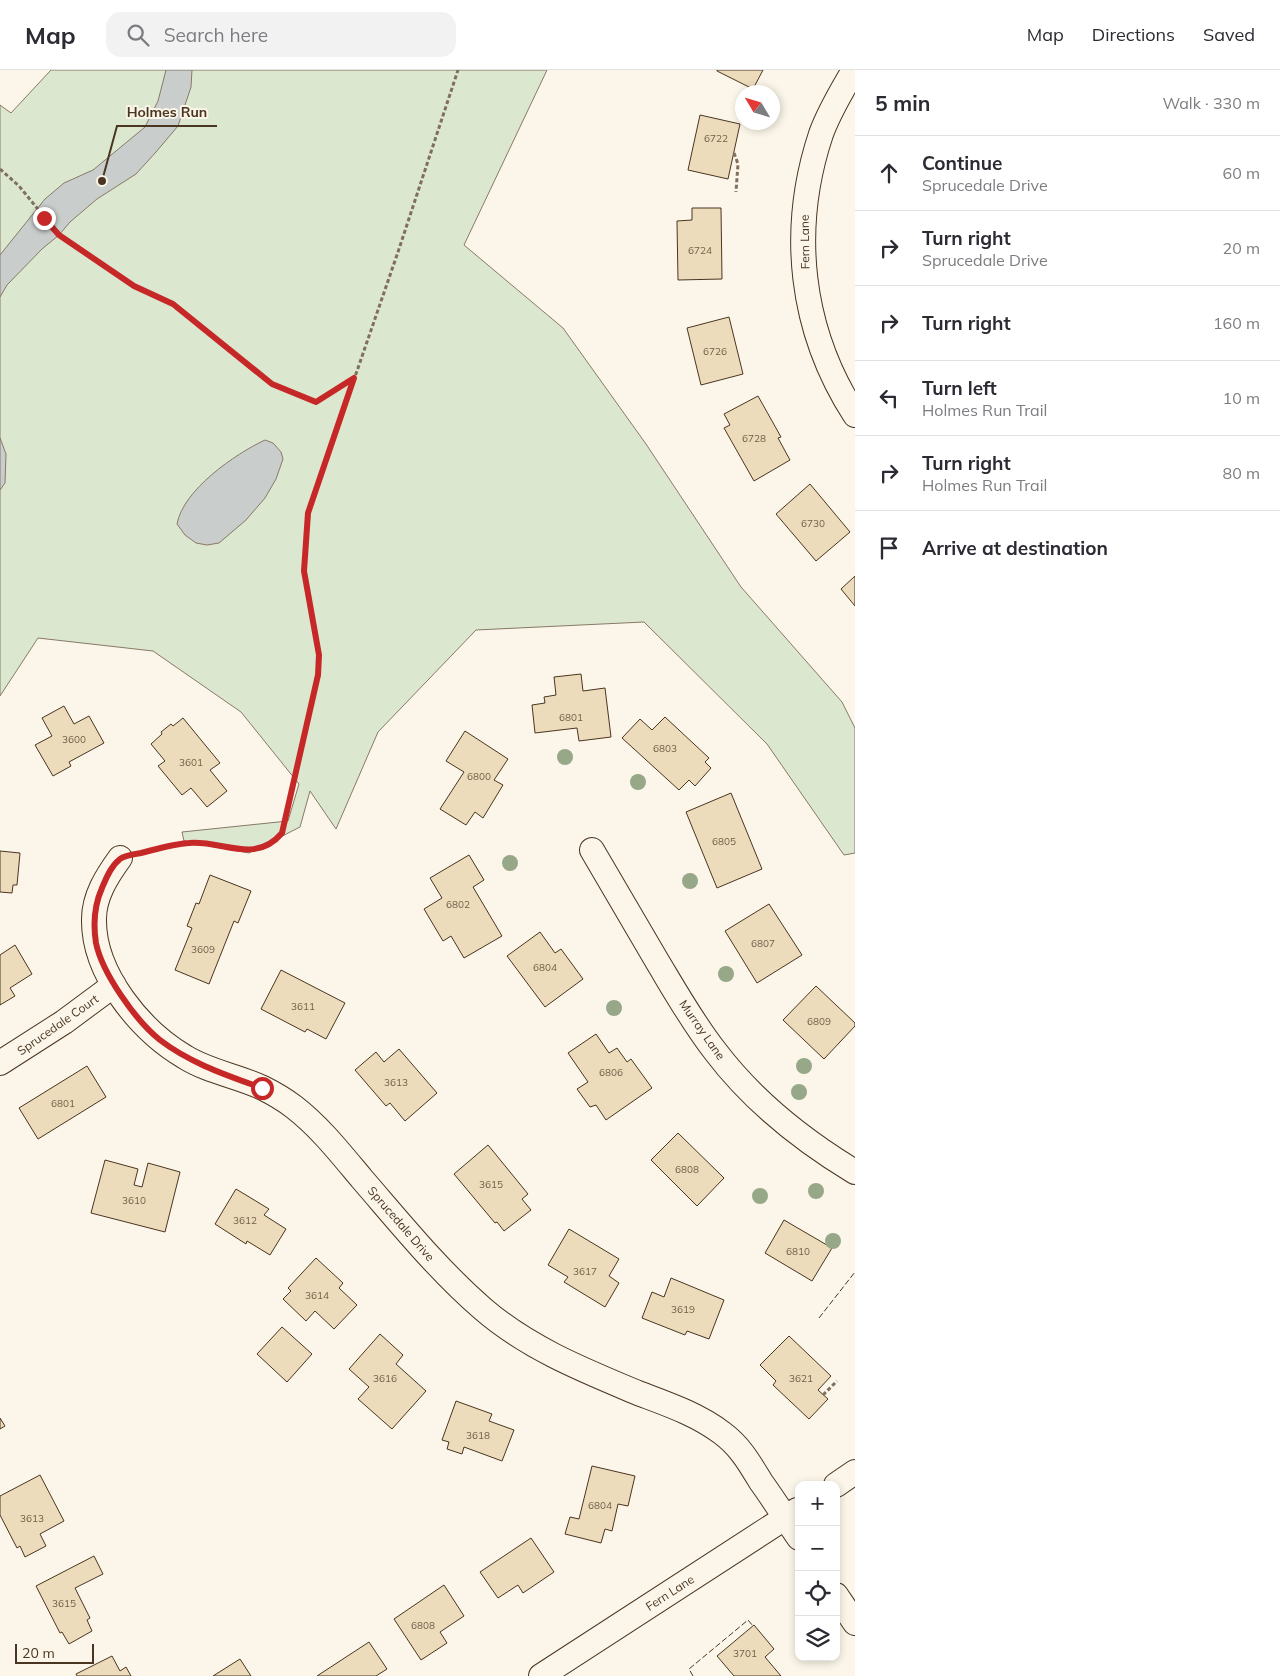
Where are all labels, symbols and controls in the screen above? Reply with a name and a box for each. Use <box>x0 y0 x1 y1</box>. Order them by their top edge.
search box <box>106 12 456 57</box>
text: Map <box>25 20 76 50</box>
icon: search <box>124 21 152 49</box>
text: Search here <box>164 23 268 47</box>
text: Map <box>1027 23 1064 46</box>
text: Directions <box>1092 23 1175 46</box>
text: Saved <box>1203 23 1255 46</box>
north arrow <box>735 85 780 130</box>
text: 5 min <box>875 90 930 116</box>
text: Walk · 330 m <box>1162 93 1260 113</box>
callout: Holmes Run <box>117 97 217 126</box>
text: Holmes Run <box>127 103 207 121</box>
house number: 6722 <box>704 132 728 145</box>
text: Continue <box>922 151 1002 175</box>
icon: ahead <box>875 159 903 187</box>
text: 60 m <box>1223 163 1260 183</box>
text: Sprucedale Drive <box>922 175 1048 195</box>
route end <box>33 207 56 230</box>
street label: Fern Lane <box>797 214 812 270</box>
text: Turn right <box>922 226 1011 250</box>
icon: right <box>875 234 903 262</box>
text: 20 m <box>1223 238 1260 258</box>
house number: 6724 <box>688 244 712 257</box>
text: Sprucedale Drive <box>922 250 1048 270</box>
icon: right <box>875 309 903 337</box>
text: Turn right <box>922 311 1011 335</box>
text: 160 m <box>1213 313 1260 333</box>
house number: 6726 <box>703 345 727 358</box>
text: Turn left <box>922 376 997 400</box>
icon: left <box>875 384 903 412</box>
text: 10 m <box>1223 388 1260 408</box>
text: Holmes Run Trail <box>922 400 1047 420</box>
house number: 6728 <box>742 432 766 445</box>
text: Turn right <box>922 451 1011 475</box>
icon: right <box>875 459 903 487</box>
text: 80 m <box>1223 463 1260 483</box>
text: Holmes Run Trail <box>922 475 1047 495</box>
house number: 6730 <box>801 517 825 530</box>
icon: arrive <box>875 534 903 562</box>
text: Arrive at destination <box>922 536 1108 560</box>
house number: 6801 <box>559 711 583 724</box>
house number: 3600 <box>62 733 86 746</box>
house number: 6803 <box>653 742 677 755</box>
house number: 3601 <box>179 756 203 769</box>
house number: 6800 <box>467 770 491 783</box>
house number: 6805 <box>712 835 736 848</box>
house number: 6802 <box>446 898 470 911</box>
house number: 6807 <box>751 937 775 950</box>
house number: 3609 <box>191 943 215 956</box>
house number: 6804 <box>533 961 557 974</box>
street label: Sprucedale Court <box>14 991 101 1058</box>
street label: Murray Lane <box>676 997 729 1063</box>
house number: 3611 <box>291 1000 315 1013</box>
house number: 6809 <box>807 1015 831 1028</box>
house number: 6806 <box>599 1066 623 1079</box>
house number: 3613 <box>384 1076 408 1089</box>
route start <box>251 1077 274 1100</box>
house number: 6801 <box>51 1097 75 1110</box>
house number: 6808 <box>675 1163 699 1176</box>
house number: 3615 <box>479 1178 503 1191</box>
street label: Sprucedale Drive <box>365 1183 438 1264</box>
house number: 3610 <box>122 1194 146 1207</box>
house number: 3612 <box>233 1214 257 1227</box>
house number: 6810 <box>786 1245 810 1258</box>
house number: 3617 <box>573 1265 597 1278</box>
house number: 3614 <box>305 1289 329 1302</box>
house number: 3619 <box>671 1303 695 1316</box>
house number: 3616 <box>373 1372 397 1385</box>
house number: 3621 <box>789 1372 813 1385</box>
house number: 3618 <box>466 1429 490 1442</box>
map controls <box>795 1481 840 1661</box>
button: + <box>795 1481 840 1526</box>
house number: 6804 <box>588 1499 612 1512</box>
house number: 3613 <box>20 1512 44 1525</box>
button: − <box>795 1526 840 1571</box>
street label: Fern Lane <box>643 1571 697 1614</box>
button: locate <box>795 1571 840 1616</box>
house number: 3615 <box>52 1597 76 1610</box>
button: layers <box>795 1616 840 1661</box>
house number: 6808 <box>411 1619 435 1632</box>
scale bar <box>15 1641 94 1664</box>
text: 20 m <box>22 1644 55 1662</box>
house number: 3701 <box>733 1647 757 1660</box>

